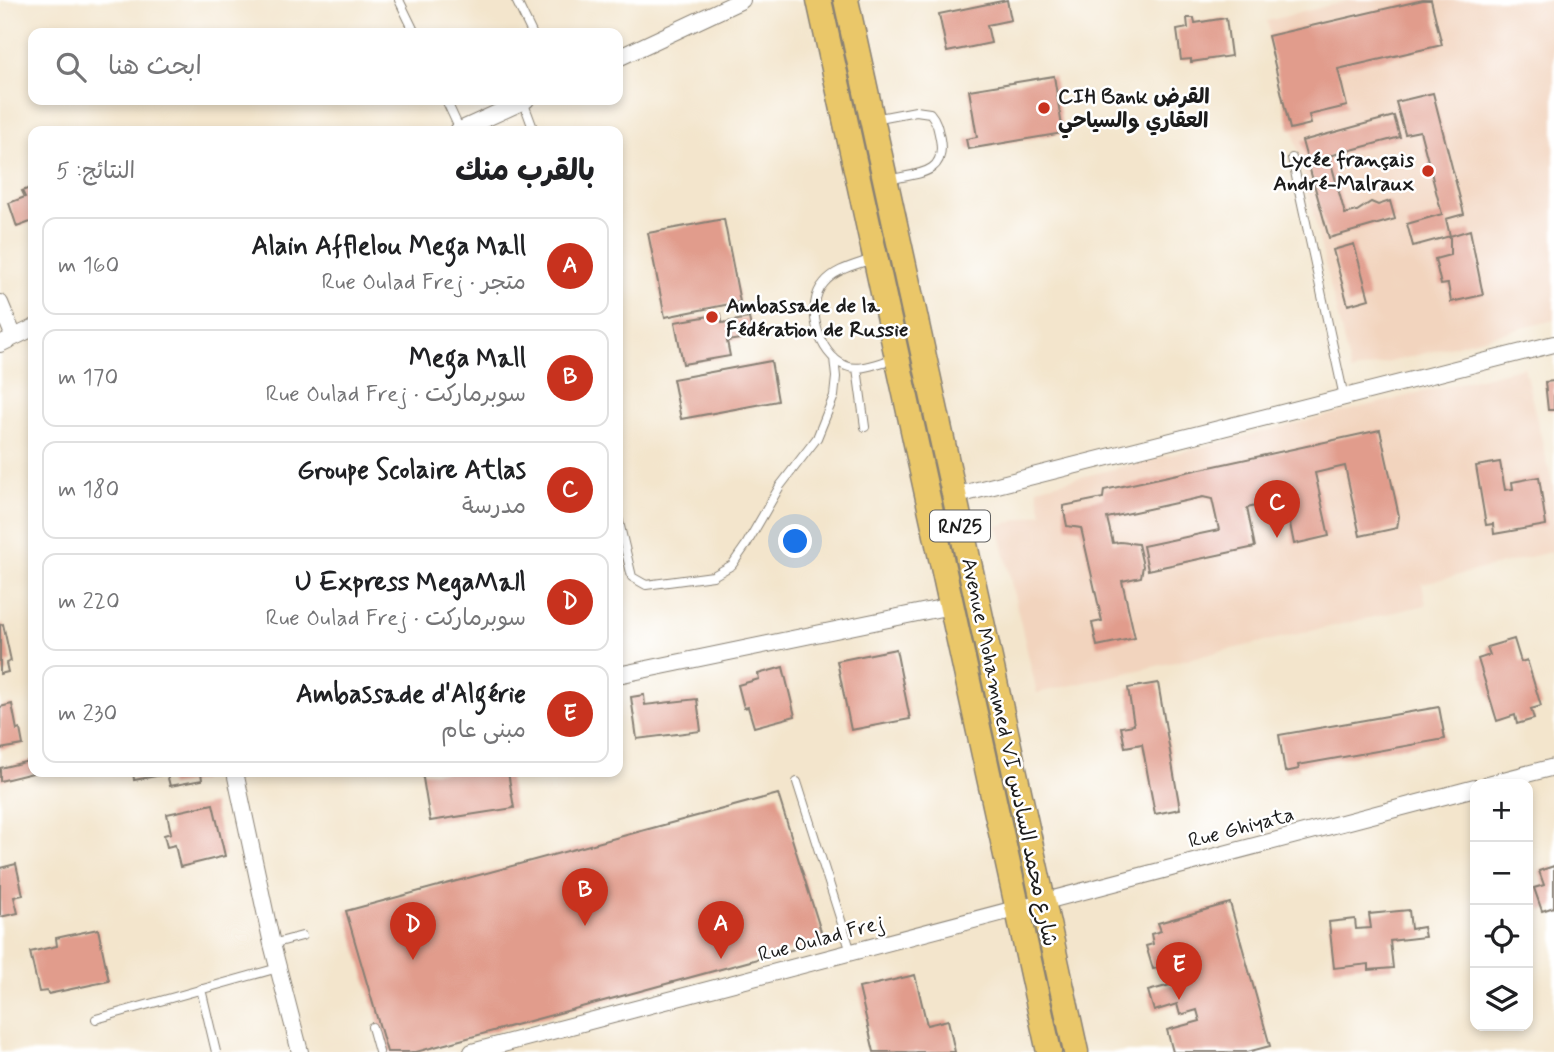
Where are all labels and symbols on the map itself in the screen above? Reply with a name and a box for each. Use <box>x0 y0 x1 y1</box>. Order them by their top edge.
place label: CIH Bank القرض العقاري والسياحي <box>1058 83 1210 139</box>
marker: CIH Bank القرض العقاري والسياحي <box>1036 100 1052 116</box>
place label: Lycée français André-Malraux <box>1273 146 1415 198</box>
marker: Lycée français André-Malraux <box>1420 163 1436 179</box>
place label: Ambassade de la Fédération de Russie <box>726 292 908 344</box>
marker: Ambassade de la Fédération de Russie <box>704 309 720 325</box>
pin: C <box>1254 480 1300 538</box>
road number: RN25 <box>930 510 990 541</box>
your location <box>778 524 812 558</box>
street label: Avenue Mohammed VI شارع محمد السادس <box>954 555 1064 949</box>
street label: Rue Ghiyata <box>1185 800 1297 856</box>
pin: B <box>562 868 608 926</box>
pin: A <box>698 901 744 959</box>
pin: D <box>390 902 436 960</box>
street label: Rue Oulad Frej <box>755 909 887 969</box>
pin: E <box>1156 942 1202 1000</box>

